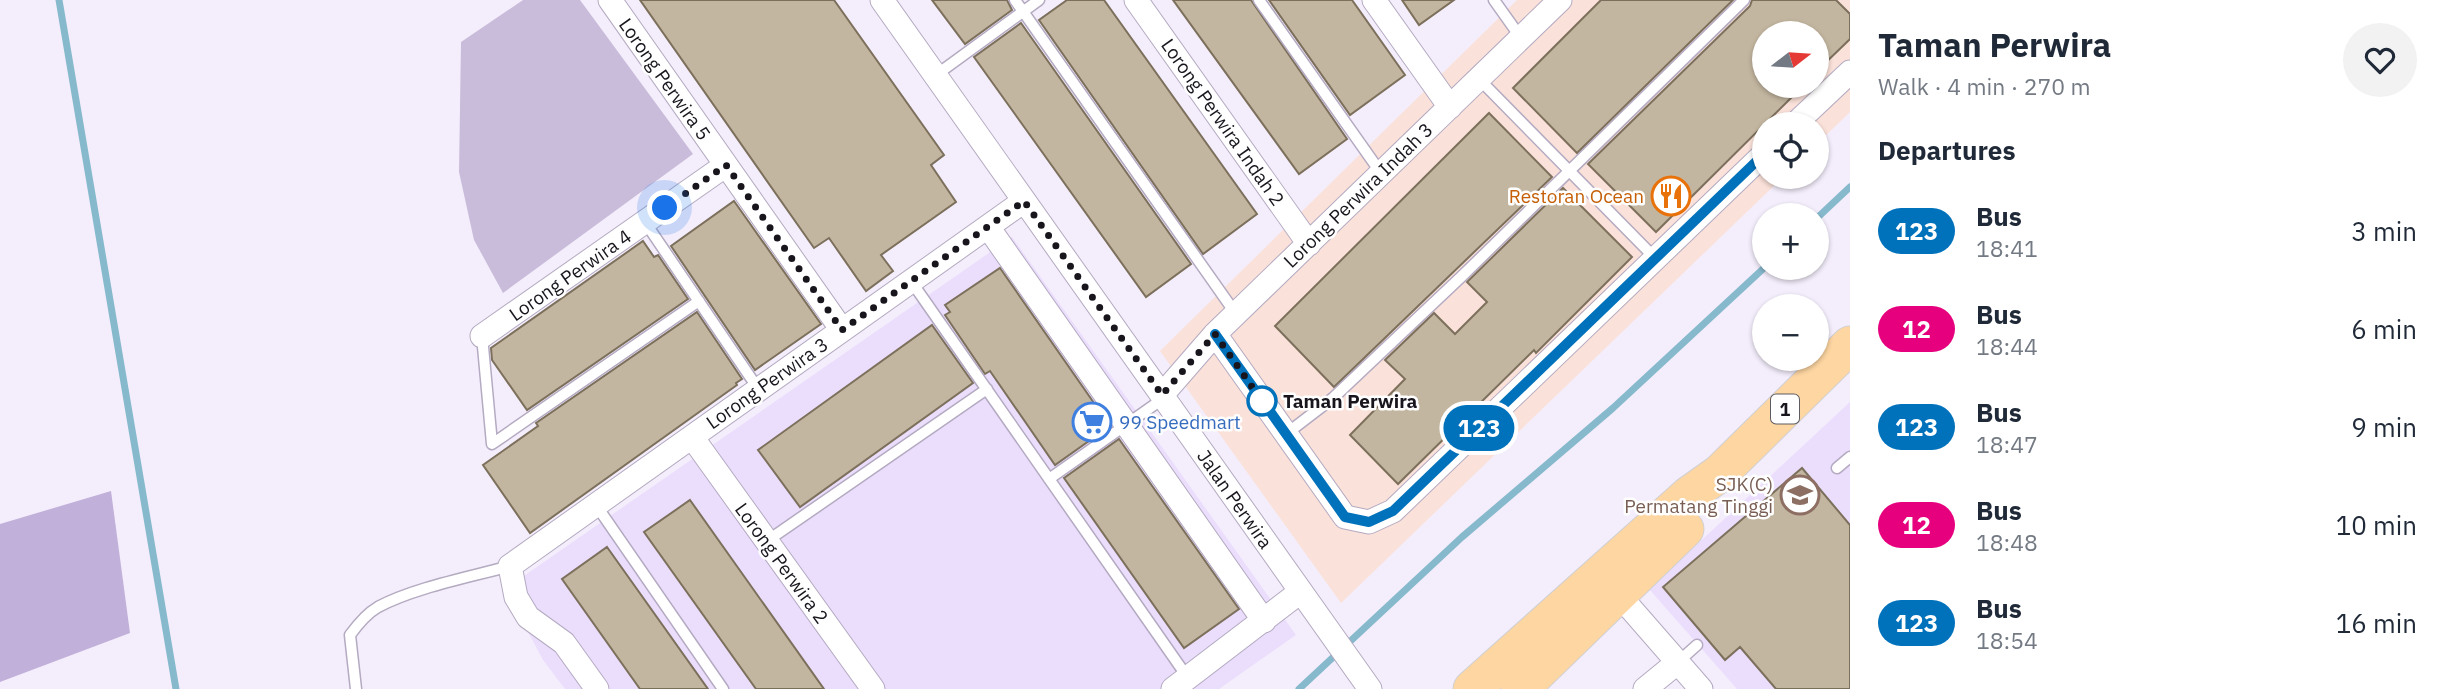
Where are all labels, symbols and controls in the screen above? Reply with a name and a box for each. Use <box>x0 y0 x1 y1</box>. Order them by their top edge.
street label: Lorong Perwira 5 <box>614 13 716 145</box>
north arrow <box>1752 21 1829 98</box>
map controls <box>1752 21 1829 371</box>
text: Taman Perwira <box>1878 23 2111 66</box>
button: heart <box>2343 23 2417 97</box>
street label: Lorong Perwira Indah 2 <box>1156 34 1290 210</box>
text: Walk · 4 min · 270 m <box>1878 71 2091 101</box>
button: locate <box>1752 112 1829 189</box>
street label: Lorong Perwira Indah 3 <box>1278 117 1438 273</box>
text: Departures <box>1878 133 2016 167</box>
restaurant icon: Restoran Ocean <box>1650 175 1692 217</box>
place label: Restoran Ocean <box>1509 184 1644 208</box>
your location <box>647 190 682 225</box>
text: Bus <box>1976 199 2022 233</box>
button: + <box>1752 203 1829 280</box>
text: 3 min <box>2351 214 2417 248</box>
text: 123 <box>1895 215 1938 247</box>
street label: Lorong Perwira 4 <box>504 224 636 326</box>
text: 18:41 <box>1976 233 2038 263</box>
button: − <box>1752 294 1829 371</box>
text: Bus <box>1976 297 2022 331</box>
text: 6 min <box>2351 312 2417 346</box>
text: 12 <box>1902 313 1931 345</box>
text: 18:44 <box>1976 331 2038 361</box>
street label: Lorong Perwira 3 <box>701 332 833 434</box>
marker: Taman Perwira <box>1247 386 1277 416</box>
place label: Taman Perwira <box>1283 389 1418 413</box>
road number: 1 <box>1771 394 1799 424</box>
text: Bus <box>1976 395 2022 429</box>
supermarket icon: 99 Speedmart <box>1071 401 1113 443</box>
line badge: 123 <box>1439 405 1519 451</box>
place label: 99 Speedmart <box>1119 410 1241 434</box>
text: 9 min <box>2351 410 2417 444</box>
text: 123 <box>1895 411 1938 443</box>
text: 123 <box>1457 412 1501 444</box>
text: 18:47 <box>1976 429 2038 459</box>
street label: Jalan Perwira <box>1192 445 1278 553</box>
place label: SJK(C) Permatang Tinggi <box>1624 472 1773 518</box>
school or university icon: SJK(C) Permatang Tinggi <box>1779 474 1821 516</box>
text: Bus <box>1976 493 2022 527</box>
street label: Lorong Perwira 2 <box>730 498 834 628</box>
text: 10 min <box>2336 508 2417 542</box>
text: 12 <box>1902 509 1931 541</box>
text: 18:48 <box>1976 527 2038 557</box>
text: Bus <box>1976 591 2022 625</box>
text: 16 min <box>2336 606 2417 640</box>
text: 123 <box>1895 607 1938 639</box>
text: 18:54 <box>1976 625 2038 655</box>

